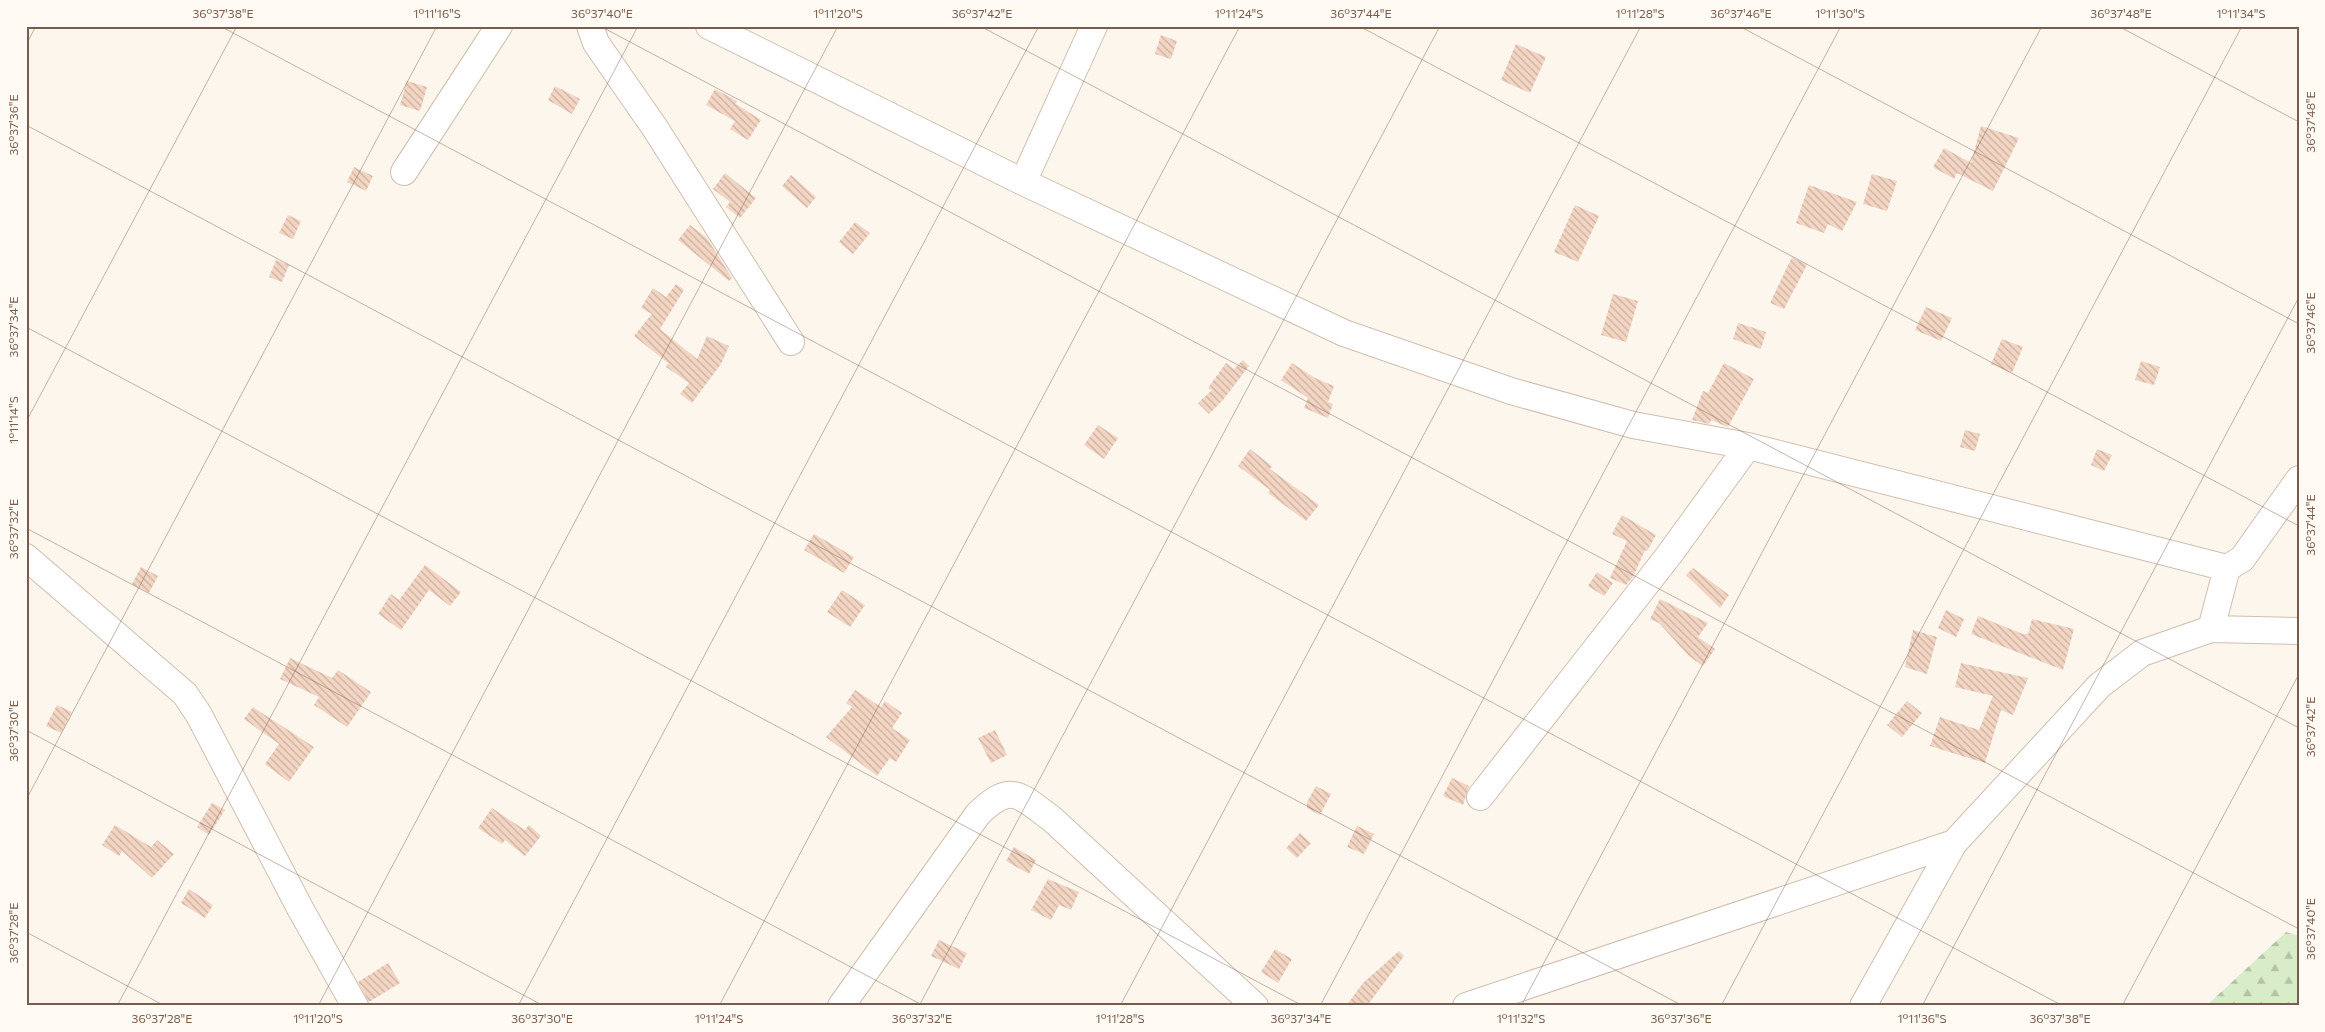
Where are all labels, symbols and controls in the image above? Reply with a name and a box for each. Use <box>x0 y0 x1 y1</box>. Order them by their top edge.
text: 36°37'38"E <box>192 6 254 20</box>
text: 1°11'16"S <box>413 6 461 20</box>
text: 36°37'40"E <box>571 6 633 20</box>
text: 1°11'20"S <box>813 6 863 20</box>
text: 36°37'42"E <box>952 6 1012 20</box>
text: 1°11'24"S <box>1215 6 1263 20</box>
text: 36°37'44"E <box>1330 6 1392 20</box>
text: 1°11'28"S <box>1616 6 1664 20</box>
text: 36°37'46"E <box>1710 6 1772 20</box>
text: 1°11'30"S <box>1815 6 1865 20</box>
text: 36°37'48"E <box>2090 6 2152 20</box>
text: 1°11'34"S <box>2216 6 2266 20</box>
text: 36°37'48"E <box>2303 91 2317 153</box>
text: 36°37'36"E <box>6 94 20 156</box>
text: 36°37'46"E <box>2303 292 2317 354</box>
text: 36°37'34"E <box>6 297 20 357</box>
text: 1°11'14"S <box>6 396 20 444</box>
text: 36°37'44"E <box>2303 494 2317 556</box>
text: 36°37'32"E <box>6 499 20 559</box>
text: 36°37'42"E <box>2303 697 2317 757</box>
text: 36°37'30"E <box>6 700 20 762</box>
text: 36°37'40"E <box>2303 898 2317 960</box>
text: 36°37'28"E <box>6 903 20 963</box>
text: 36°37'28"E <box>132 1011 192 1025</box>
text: 1°11'20"S <box>293 1011 343 1025</box>
text: 36°37'30"E <box>511 1011 573 1025</box>
text: 1°11'24"S <box>695 1011 743 1025</box>
text: 36°37'32"E <box>892 1011 952 1025</box>
text: 1°11'28"S <box>1096 1011 1144 1025</box>
text: 36°37'34"E <box>1271 1011 1331 1025</box>
text: 1°11'32"S <box>1497 1011 1545 1025</box>
text: 36°37'36"E <box>1650 1011 1712 1025</box>
text: 1°11'36"S <box>1897 1011 1947 1025</box>
text: 36°37'38"E <box>2029 1011 2091 1025</box>

